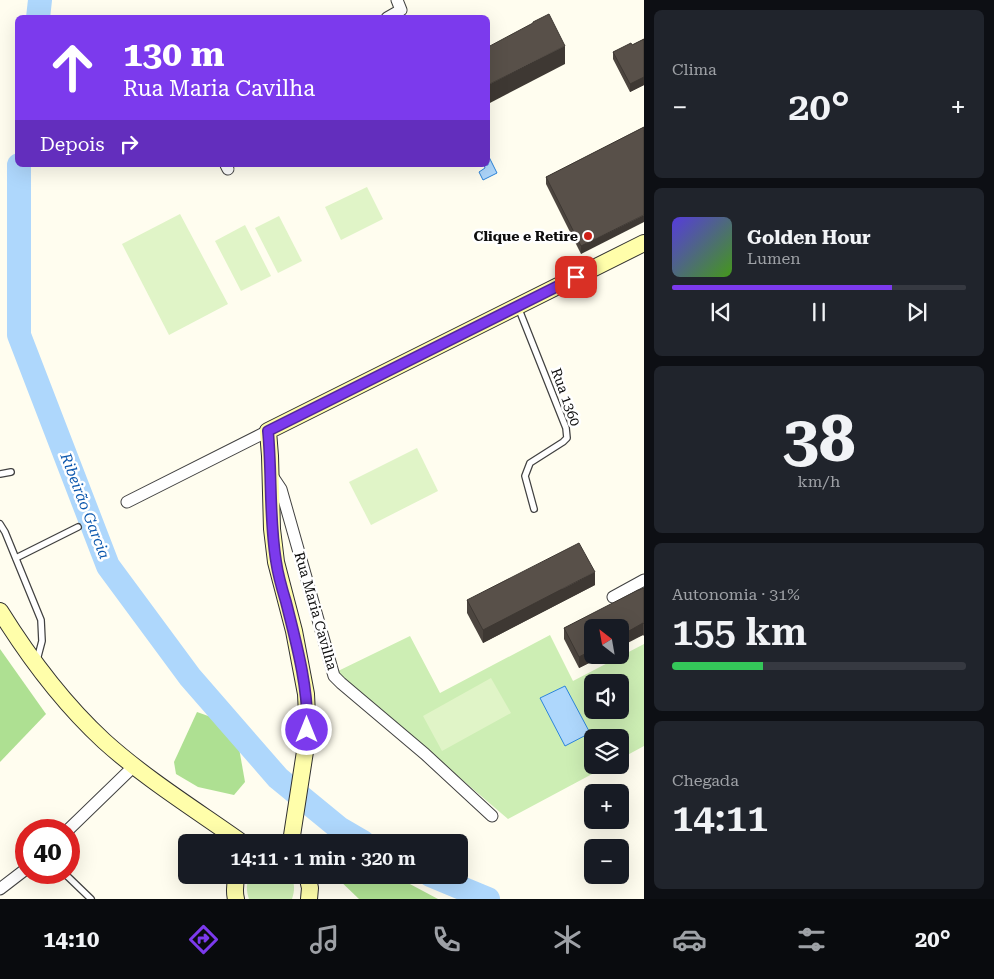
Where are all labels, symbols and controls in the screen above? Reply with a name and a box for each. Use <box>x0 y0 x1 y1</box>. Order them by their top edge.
text: 130 m <box>123 34 224 75</box>
icon: ahead <box>40 35 105 100</box>
text: Clima <box>672 60 717 79</box>
text: Rua Maria Cavilha <box>123 76 315 101</box>
text: 20° <box>788 85 850 129</box>
text: − <box>672 91 688 124</box>
text: + <box>950 91 966 124</box>
icon: right <box>115 130 143 158</box>
text: Depois <box>40 133 105 156</box>
text: Golden Hour <box>747 226 871 249</box>
place label: Clique e Retire <box>474 228 578 244</box>
marker: Clique e Retire <box>582 230 594 242</box>
text: Lumen <box>747 249 801 268</box>
pin <box>555 256 597 298</box>
icon: arrive <box>562 263 590 291</box>
icon: previous <box>707 298 735 326</box>
icon: pause <box>805 298 833 326</box>
icon: next <box>903 298 931 326</box>
street label: Rua 1360 <box>548 366 584 428</box>
text: 38 <box>783 401 855 477</box>
water label: Ribeirão Garcia <box>56 450 113 561</box>
text: km/h <box>798 472 840 491</box>
street label: Rua Maria Cavilha <box>291 550 341 672</box>
text: Autonomia · 31% <box>672 585 800 604</box>
text: 155 km <box>672 610 807 654</box>
north arrow <box>584 619 629 664</box>
map controls <box>584 619 629 884</box>
button: sound <box>584 674 629 719</box>
position arrow <box>280 703 332 755</box>
button: layers <box>584 729 629 774</box>
text: Chegada <box>672 771 739 790</box>
button: + <box>584 784 629 829</box>
text: 14:11 <box>672 796 768 840</box>
speed limit sign: 40 <box>15 819 80 884</box>
button: − <box>584 839 629 884</box>
text: 14:11 · 1 min · 320 m <box>230 847 416 870</box>
icon: directions <box>186 922 221 957</box>
icon: music <box>307 922 342 957</box>
icon: phone <box>429 922 464 957</box>
icon: climate <box>550 922 585 957</box>
icon: car <box>672 922 707 957</box>
icon: filters <box>794 922 829 957</box>
text: 14:10 <box>43 927 99 952</box>
text: 20° <box>915 927 951 952</box>

